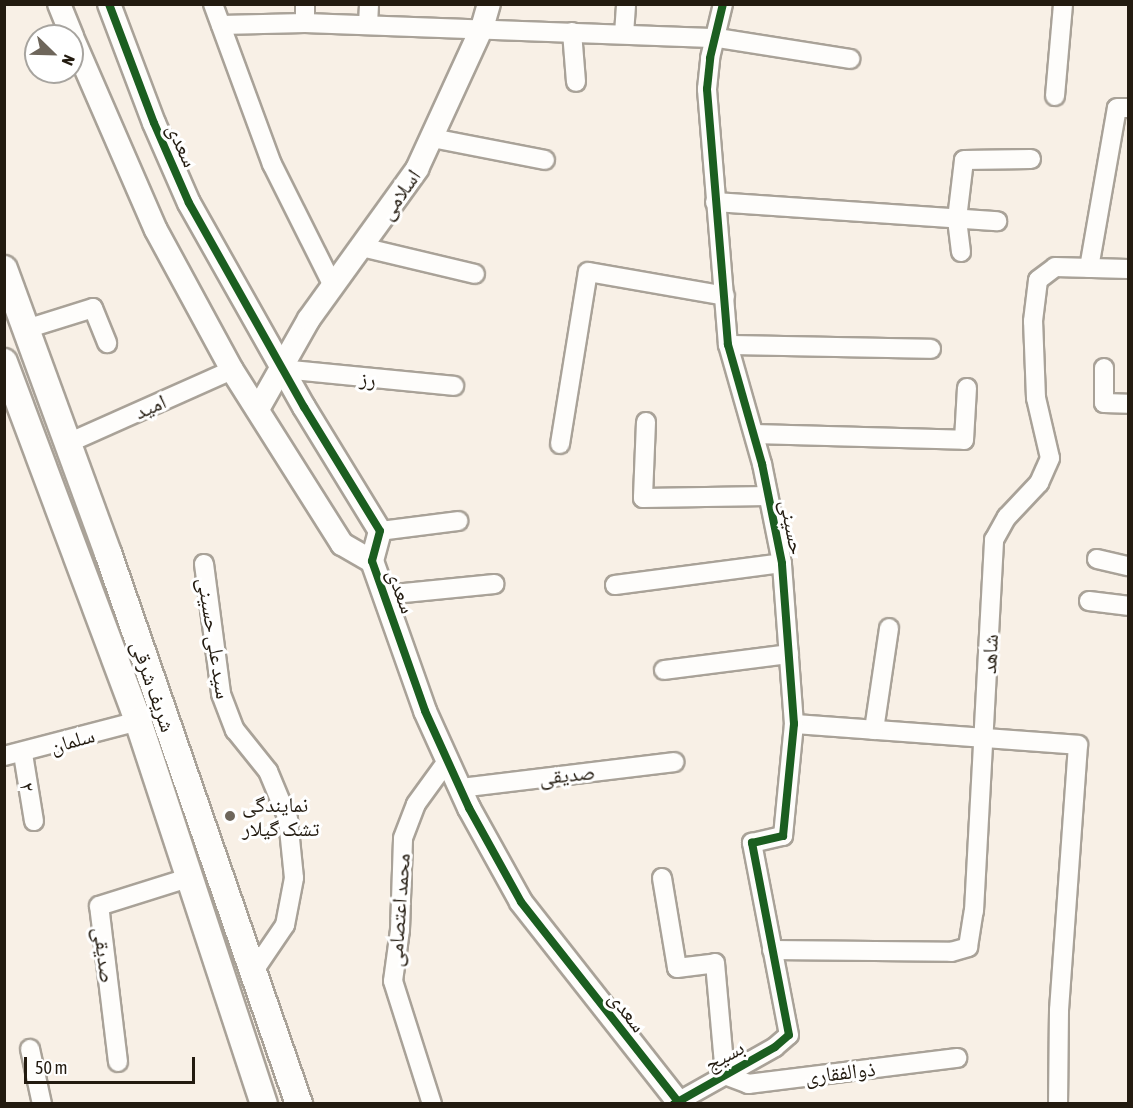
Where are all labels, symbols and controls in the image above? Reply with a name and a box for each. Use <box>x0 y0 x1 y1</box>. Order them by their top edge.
north arrow <box>24 24 84 84</box>
text: N <box>59 52 79 68</box>
street label: سعدی <box>162 119 204 171</box>
street label: اسلامی <box>373 164 425 224</box>
street label: رز <box>359 365 377 391</box>
street label: امید <box>130 388 170 424</box>
street label: حسینی <box>775 497 811 557</box>
street label: سعدی <box>382 565 422 617</box>
street label: سید علی حسینی <box>193 575 237 701</box>
street label: شاهد <box>975 633 1003 675</box>
street label: شریف شرقی <box>127 637 181 735</box>
street label: سلمان <box>47 722 97 758</box>
street label: صدیقی <box>538 759 596 789</box>
street label: ۲ <box>15 780 41 794</box>
place label: نمایندگی تشک گیلار <box>242 791 319 841</box>
marker: نمایندگی تشک گیلار <box>223 809 237 823</box>
street label: محمد اعتصامی <box>381 852 415 968</box>
street label: صدیقی <box>89 926 121 984</box>
street label: سعدی <box>604 985 652 1037</box>
street label: بسیج <box>700 1034 748 1076</box>
scale bar <box>27 1045 198 1083</box>
street label: ذوالفقاری <box>803 1055 877 1089</box>
text: 50 m <box>35 1057 67 1078</box>

